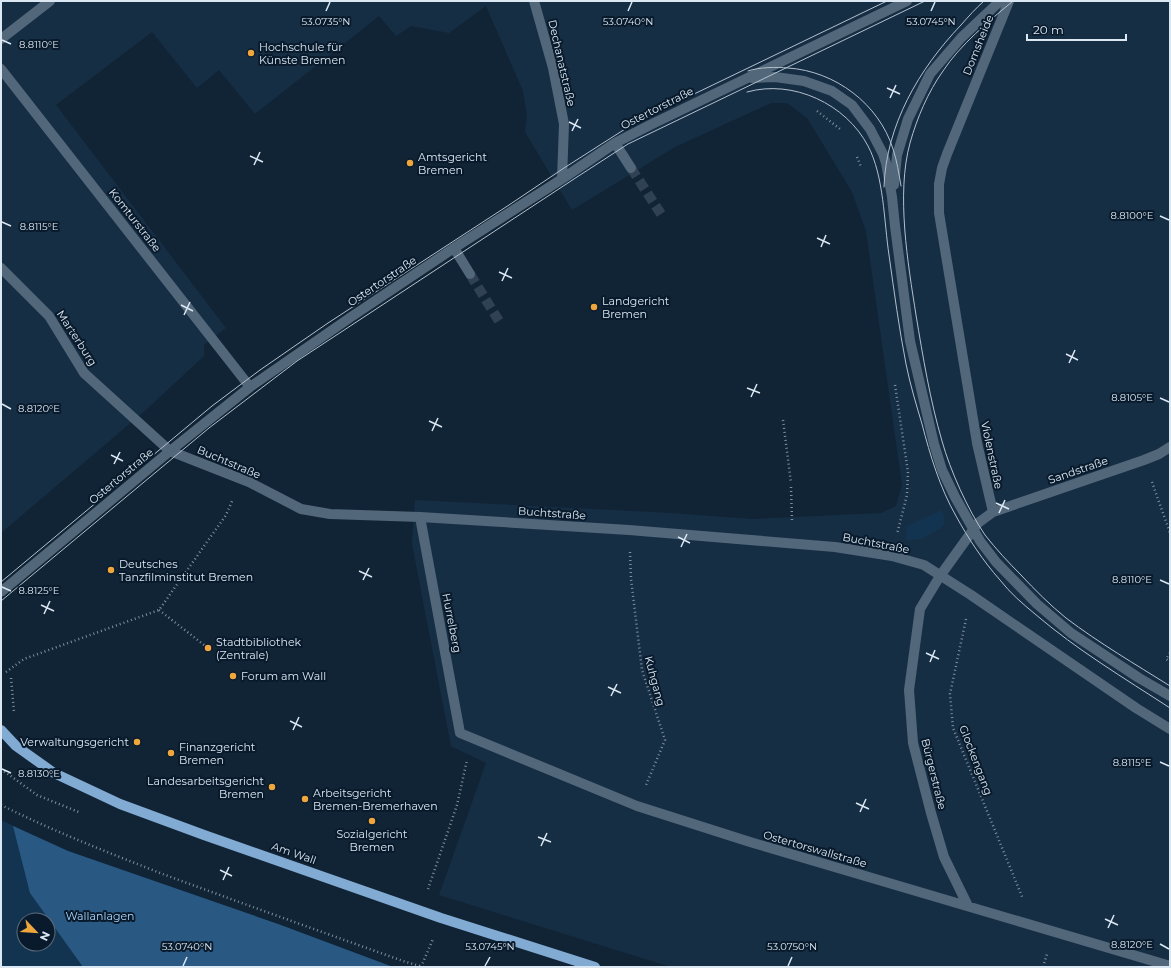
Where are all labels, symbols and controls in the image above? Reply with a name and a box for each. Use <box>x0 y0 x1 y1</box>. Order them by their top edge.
street label: Domsheide <box>959 12 997 77</box>
text: 53.0735°N <box>302 15 350 28</box>
text: 53.0740°N <box>603 15 653 28</box>
text: 53.0745°N <box>906 15 956 28</box>
scale bar <box>1027 16 1126 42</box>
street label: Dechanatstraße <box>545 18 579 108</box>
text: 20 m <box>1033 22 1064 37</box>
text: 8.8110°E <box>19 38 59 51</box>
place label: Hochschule für Künste Bremen <box>259 40 346 67</box>
marker: Hochschule für Künste Bremen <box>246 48 256 58</box>
street label: Ostertorstraße <box>618 83 696 132</box>
place label: Amtsgericht Bremen <box>418 150 487 177</box>
marker: Amtsgericht Bremen <box>405 158 415 168</box>
street label: Komturstraße <box>106 185 164 255</box>
text: 8.8100°E <box>1111 209 1154 222</box>
text: 8.8115°E <box>20 220 59 233</box>
street label: Ostertorstraße <box>345 253 419 309</box>
place label: Landgericht Bremen <box>602 294 670 321</box>
marker: Landgericht Bremen <box>589 302 599 312</box>
street label: Marterburg <box>54 308 100 368</box>
text: 8.8105°E <box>1111 391 1153 404</box>
text: 8.8120°E <box>18 402 60 415</box>
street label: Violenstraße <box>978 420 1006 490</box>
street label: Buchtstraße <box>195 442 263 482</box>
street label: Ostertorstraße <box>86 445 156 507</box>
street label: Sandstraße <box>1046 453 1110 487</box>
street label: Buchtstraße <box>518 504 587 522</box>
street label: Buchtstraße <box>841 530 911 556</box>
place label: Deutsches Tanzfilminstitut Bremen <box>119 557 253 584</box>
marker: Deutsches Tanzfilminstitut Bremen <box>106 565 116 575</box>
text: 8.8110°E <box>1112 573 1152 586</box>
text: 8.8125°E <box>19 584 60 597</box>
street label: Hurrelberg <box>439 592 465 654</box>
place label: Stadtbibliothek (Zentrale) <box>216 635 302 662</box>
marker: Stadtbibliothek (Zentrale) <box>203 643 213 653</box>
street label: Kuhgang <box>642 654 668 708</box>
place label: Forum am Wall <box>241 669 326 683</box>
marker: Forum am Wall <box>228 671 238 681</box>
street label: Glockengang <box>956 723 996 797</box>
place label: Verwaltungsgericht <box>20 735 130 749</box>
marker: Verwaltungsgericht <box>132 737 142 747</box>
street label: Bürgerstraße <box>918 737 950 811</box>
place label: Finanzgericht Bremen <box>179 740 256 767</box>
marker: Finanzgericht Bremen <box>166 748 176 758</box>
text: 8.8115°E <box>1113 756 1152 769</box>
text: 8.8130°E <box>18 767 60 780</box>
place label: Landesarbeitsgericht Bremen <box>147 774 265 801</box>
marker: Landesarbeitsgericht Bremen <box>267 782 277 792</box>
place label: Arbeitsgericht Bremen-Bremerhaven <box>313 786 438 813</box>
marker: Arbeitsgericht Bremen-Bremerhaven <box>300 794 310 804</box>
marker: Sozialgericht Bremen <box>367 816 377 826</box>
place label: Sozialgericht Bremen <box>336 827 408 854</box>
street label: Ostertorswallstraße <box>762 828 869 871</box>
street label: Am Wall <box>270 839 318 867</box>
park label: Wallanlagen <box>65 909 135 923</box>
north arrow <box>16 912 56 952</box>
text: N <box>37 929 53 943</box>
text: 8.8120°E <box>1111 938 1153 951</box>
text: 53.0740°N <box>162 940 212 953</box>
text: 53.0745°N <box>465 940 515 953</box>
text: 53.0750°N <box>767 940 817 953</box>

